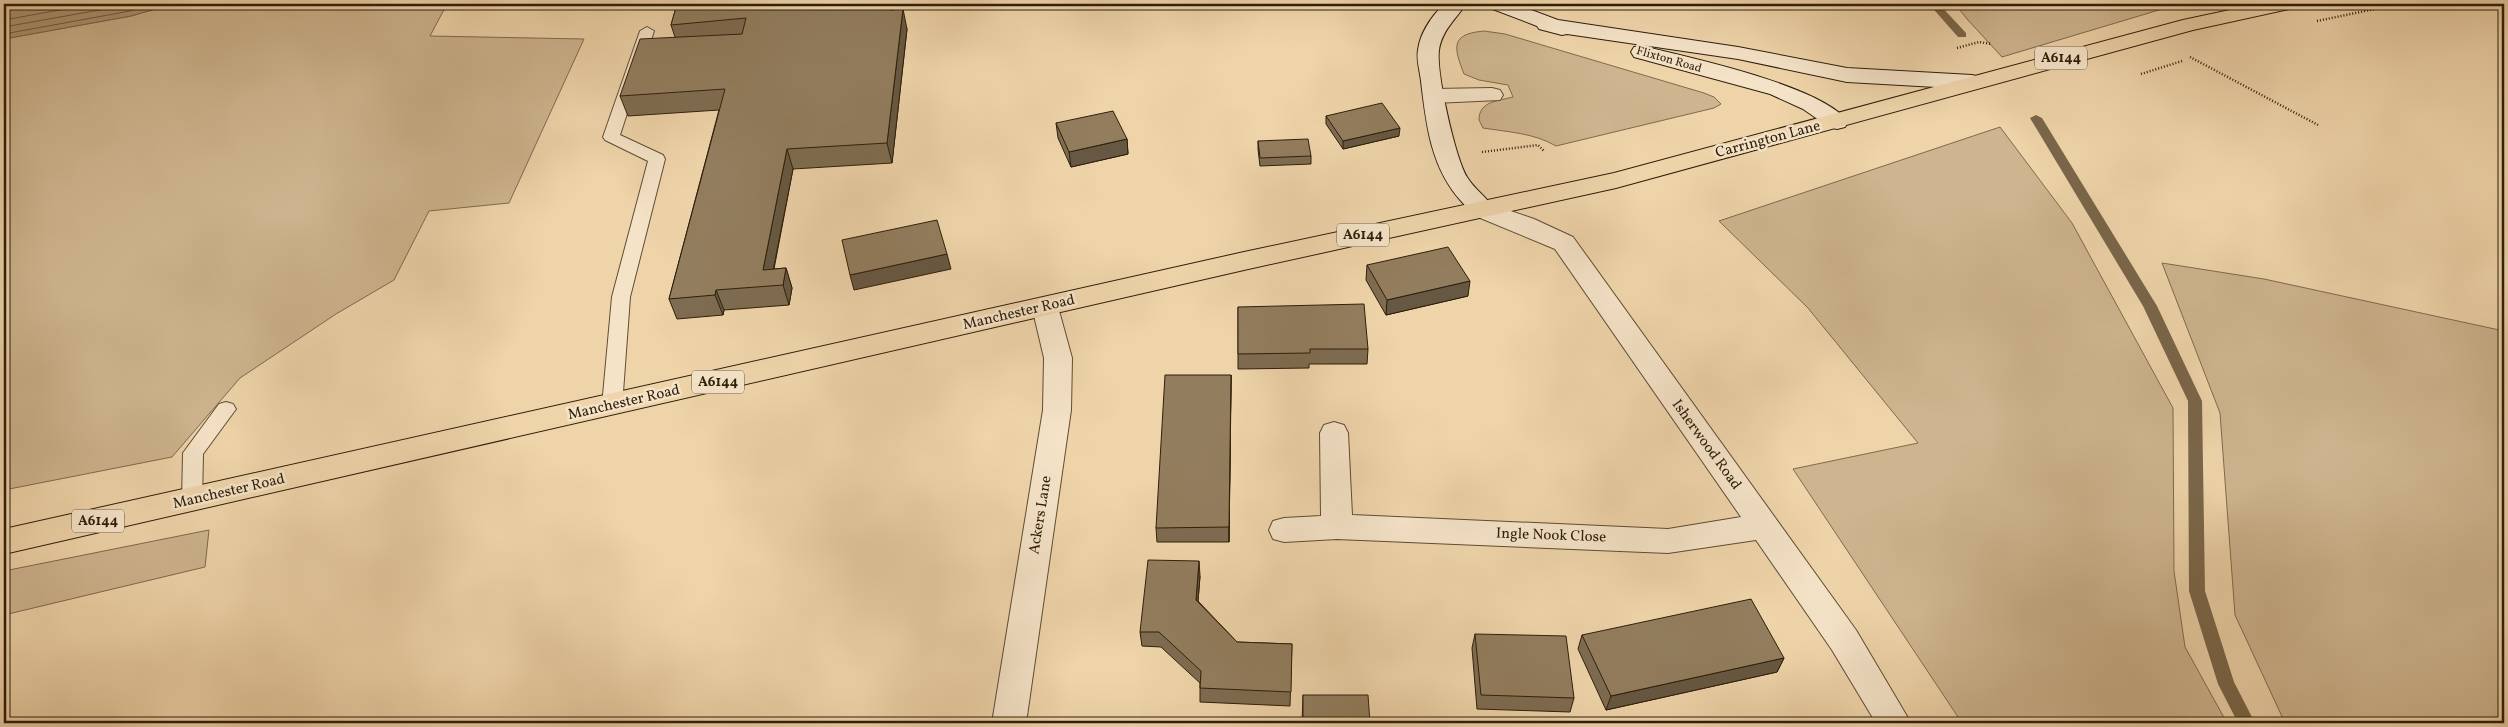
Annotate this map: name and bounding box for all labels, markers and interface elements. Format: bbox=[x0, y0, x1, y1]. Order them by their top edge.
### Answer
street label: Flixton Road bbox=[1634, 43, 1704, 77]
road number: A6144 bbox=[2035, 46, 2087, 70]
street label: Carrington Lane bbox=[1713, 116, 1823, 164]
road number: A6144 bbox=[1337, 224, 1389, 246]
street label: Manchester Road bbox=[961, 290, 1077, 336]
road number: A6144 bbox=[692, 371, 744, 394]
street label: Manchester Road bbox=[566, 380, 682, 426]
street label: Isherwood Road bbox=[1666, 396, 1746, 494]
street label: Manchester Road bbox=[171, 469, 287, 515]
street label: Ackers Lane bbox=[1024, 474, 1058, 556]
road number: A6144 bbox=[72, 510, 124, 532]
street label: Ingle Nook Close bbox=[1495, 524, 1607, 548]

